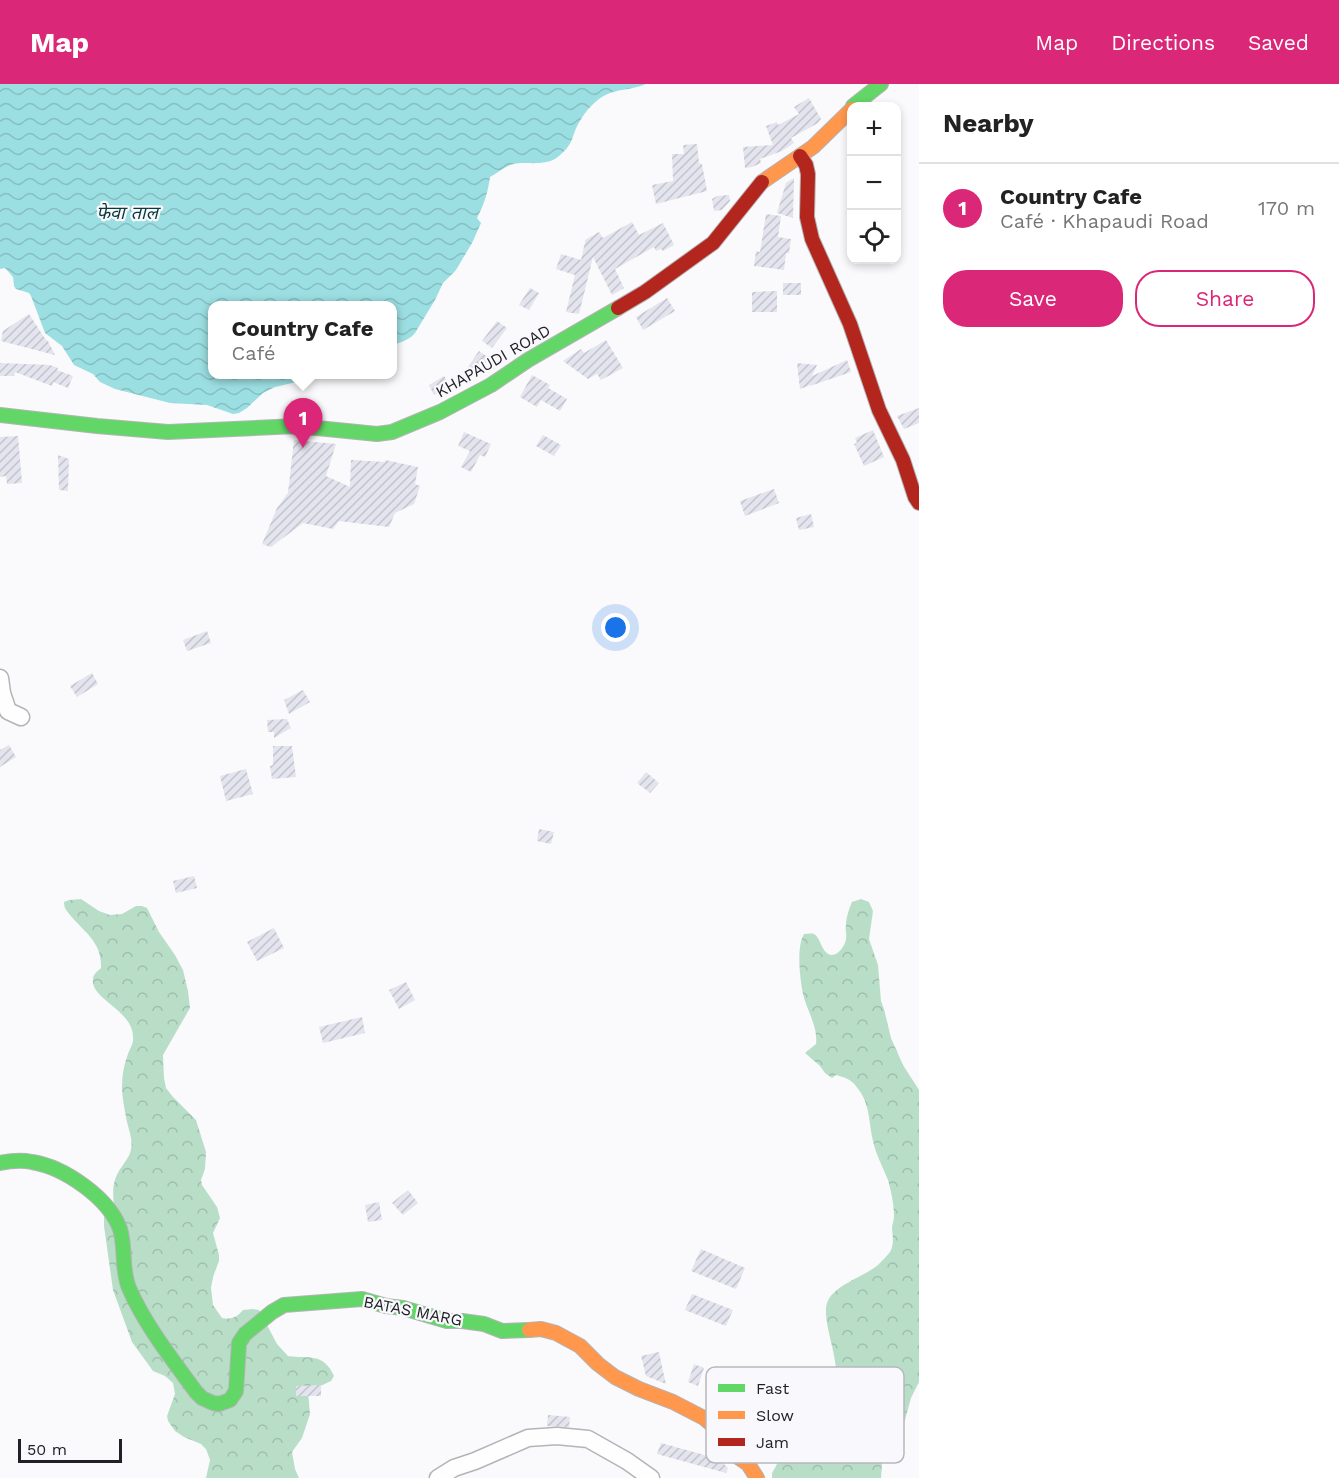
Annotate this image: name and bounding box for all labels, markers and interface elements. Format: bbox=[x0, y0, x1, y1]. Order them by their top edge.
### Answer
text: Map bbox=[30, 26, 89, 59]
text: Map bbox=[1035, 30, 1078, 55]
text: Directions bbox=[1111, 30, 1215, 55]
text: Saved bbox=[1248, 30, 1309, 55]
map controls bbox=[847, 102, 901, 264]
button: + bbox=[847, 102, 901, 156]
text: Nearby bbox=[943, 108, 1034, 138]
button: − bbox=[847, 156, 901, 210]
text: Country Cafe bbox=[1000, 184, 1142, 209]
text: 1 bbox=[958, 196, 967, 220]
text: 170 m bbox=[1258, 196, 1315, 220]
water label: फेवा ताल bbox=[96, 202, 162, 223]
text: Café · Khapaudi Road bbox=[1000, 209, 1209, 233]
button: locate bbox=[847, 210, 901, 264]
button: Save bbox=[943, 270, 1123, 327]
button: Share bbox=[1135, 270, 1315, 327]
popup bbox=[208, 301, 397, 379]
text: Country Cafe bbox=[231, 316, 374, 341]
street label: KHAPAUDI ROAD bbox=[432, 320, 554, 402]
text: Café bbox=[231, 341, 276, 365]
pin: 1 bbox=[284, 398, 322, 448]
your location bbox=[601, 613, 630, 642]
street label: BATAS MARG bbox=[362, 1292, 464, 1330]
legend bbox=[706, 1367, 904, 1463]
text: Fast bbox=[756, 1379, 789, 1398]
text: Slow bbox=[756, 1406, 794, 1425]
text: Jam bbox=[756, 1433, 789, 1452]
scale bar bbox=[18, 1436, 122, 1464]
text: 50 m bbox=[27, 1440, 67, 1459]

